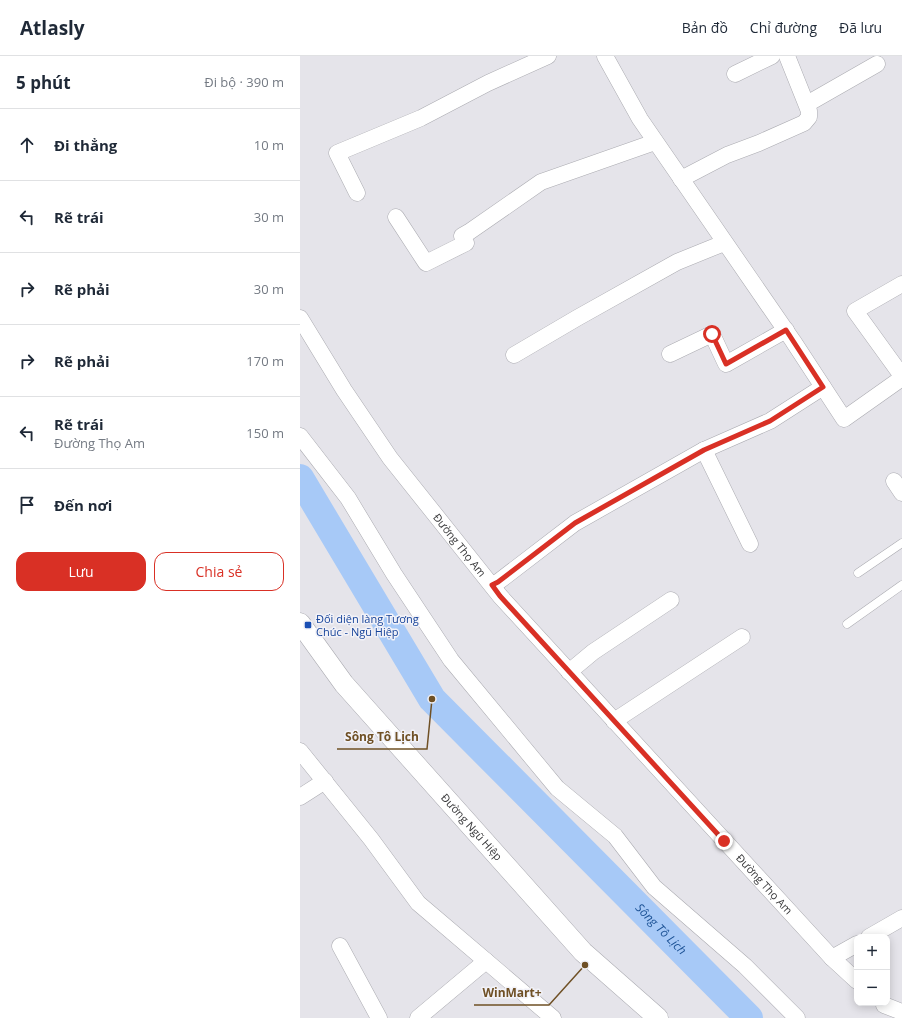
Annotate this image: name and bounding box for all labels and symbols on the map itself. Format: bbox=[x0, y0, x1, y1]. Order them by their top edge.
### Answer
route start bbox=[703, 325, 721, 343]
street label: Đường Thọ Am bbox=[430, 510, 490, 580]
place label: Đối diện làng Tương Chúc - Ngũ Hiệp bbox=[316, 611, 419, 639]
marker: Đối diện làng Tương Chúc - Ngũ Hiệp bbox=[303, 620, 313, 630]
callout: Sông Tô Lịch bbox=[337, 725, 427, 749]
text: Sông Tô Lịch bbox=[345, 728, 419, 745]
street label: Đường Ngũ Hiệp bbox=[438, 790, 506, 864]
route end bbox=[715, 832, 733, 850]
street label: Đường Thọ Am bbox=[733, 850, 796, 917]
water label: Sông Tô Lịch bbox=[632, 899, 691, 958]
callout: WinMart+ bbox=[474, 981, 549, 1005]
text: WinMart+ bbox=[482, 984, 542, 1001]

